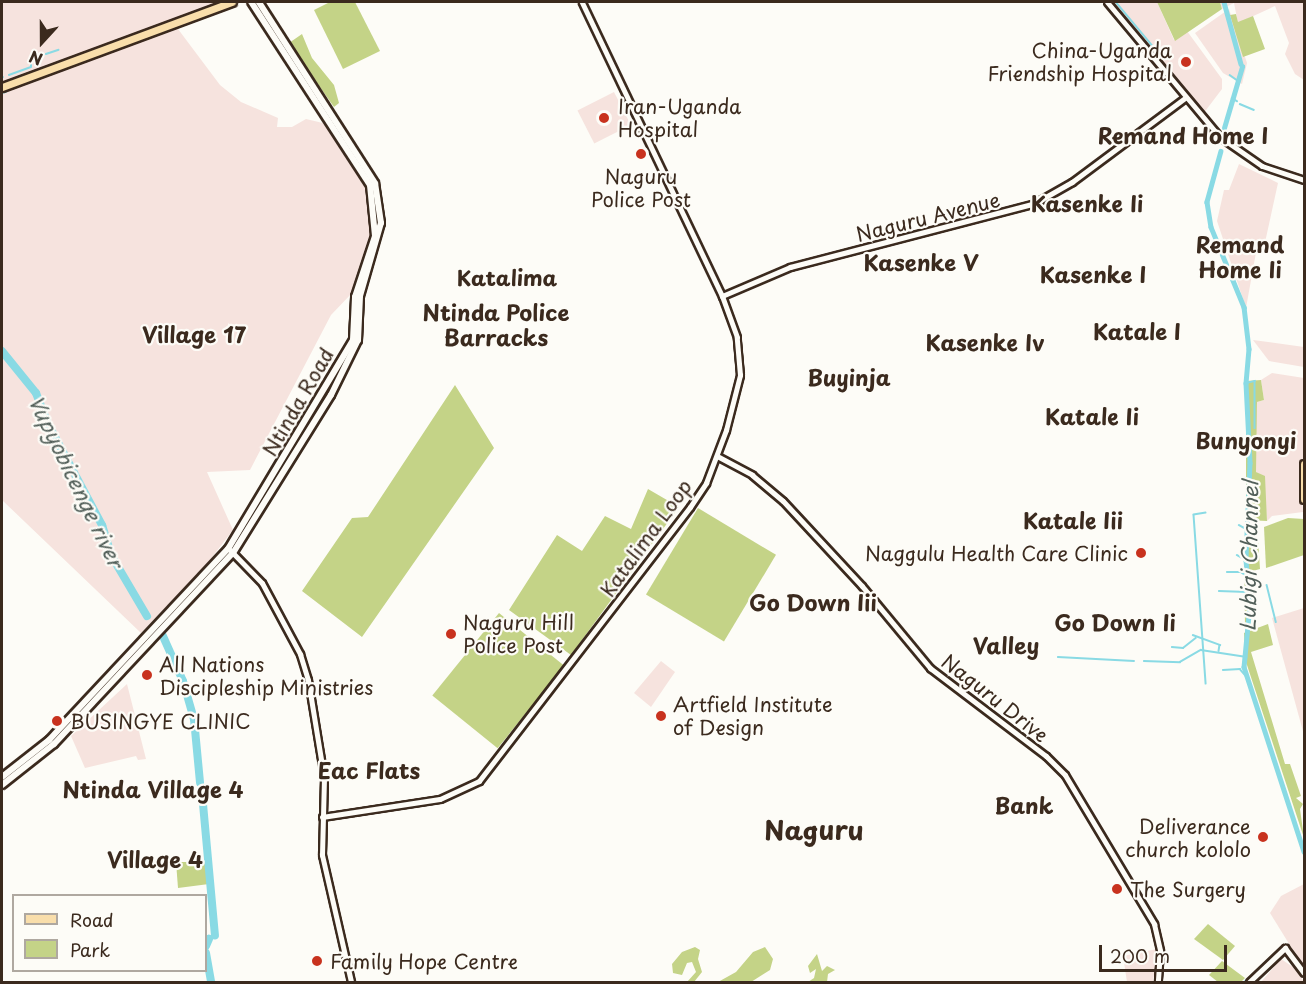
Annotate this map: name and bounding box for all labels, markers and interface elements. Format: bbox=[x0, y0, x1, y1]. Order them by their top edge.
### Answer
north arrow bbox=[12, 12, 72, 72]
place label: China-Uganda Friendship Hospital bbox=[988, 39, 1172, 86]
text: N bbox=[25, 45, 46, 72]
marker: China-Uganda Friendship Hospital bbox=[1177, 53, 1195, 71]
place label: Iran-Uganda Hospital bbox=[618, 94, 741, 141]
marker: Iran-Uganda Hospital bbox=[595, 109, 613, 127]
district label: Remand Home I bbox=[1096, 122, 1270, 148]
marker: Naguru Police Post bbox=[634, 147, 648, 161]
place label: Naguru Police Post bbox=[591, 164, 691, 211]
street label: Naguru Avenue bbox=[854, 188, 1002, 246]
district label: Kasenke Ii bbox=[1030, 190, 1144, 216]
district label: Remand Home Ii bbox=[1196, 230, 1284, 282]
district label: Kasenke V bbox=[863, 249, 979, 275]
district label: Kasenke I bbox=[1039, 261, 1147, 287]
district label: Katalima bbox=[457, 264, 557, 290]
district label: Ntinda Police Barracks bbox=[422, 298, 570, 350]
district label: Katale I bbox=[1093, 318, 1181, 344]
district label: Village 17 bbox=[142, 321, 246, 347]
district label: Kasenke Iv bbox=[925, 329, 1045, 355]
street label: Ntinda Road bbox=[258, 344, 338, 460]
district label: Buyinja bbox=[807, 364, 891, 390]
water label: Vupyobicenge river bbox=[24, 390, 130, 572]
district label: Katale Ii bbox=[1044, 403, 1140, 429]
district label: Bunyonyi bbox=[1195, 427, 1297, 453]
street label: Katalima Loop bbox=[595, 475, 697, 601]
water label: Lubigi Channel bbox=[1234, 480, 1262, 632]
district label: Katale Iii bbox=[1022, 507, 1124, 533]
place label: Naggulu Health Care Clinic bbox=[863, 541, 1128, 565]
marker: Naggulu Health Care Clinic bbox=[1132, 544, 1150, 562]
district label: Go Down Iii bbox=[749, 589, 877, 615]
district label: Go Down Ii bbox=[1054, 609, 1176, 635]
place label: Naguru Hill Police Post bbox=[463, 610, 574, 657]
marker: Naguru Hill Police Post bbox=[444, 627, 458, 641]
district label: Valley bbox=[973, 632, 1039, 658]
street label: Naguru Drive bbox=[936, 648, 1054, 748]
place label: All Nations Discipleship Ministries bbox=[159, 652, 373, 699]
marker: All Nations Discipleship Ministries bbox=[140, 668, 154, 682]
place label: Artfield Institute of Design bbox=[673, 692, 834, 739]
place label: BUSINGYE CLINIC bbox=[70, 709, 250, 733]
marker: Artfield Institute of Design bbox=[654, 709, 668, 723]
marker: BUSINGYE CLINIC bbox=[48, 712, 66, 730]
district label: Eac Flats bbox=[318, 757, 420, 783]
district label: Ntinda Village 4 bbox=[63, 776, 243, 802]
district label: Bank bbox=[995, 792, 1053, 818]
district label: Naguru bbox=[764, 814, 864, 846]
place label: Deliverance church kololo bbox=[1125, 814, 1251, 861]
marker: Deliverance church kololo bbox=[1256, 830, 1270, 844]
district label: Village 4 bbox=[107, 846, 203, 872]
place label: The Surgery bbox=[1130, 877, 1247, 901]
marker: The Surgery bbox=[1108, 880, 1126, 898]
legend bbox=[12, 894, 207, 972]
text: Road bbox=[70, 906, 114, 933]
scale bar bbox=[1102, 933, 1230, 971]
text: Park bbox=[70, 936, 110, 963]
text: 200 m bbox=[1110, 942, 1170, 969]
place label: Family Hope Centre bbox=[330, 949, 521, 973]
marker: Family Hope Centre bbox=[308, 952, 326, 970]

